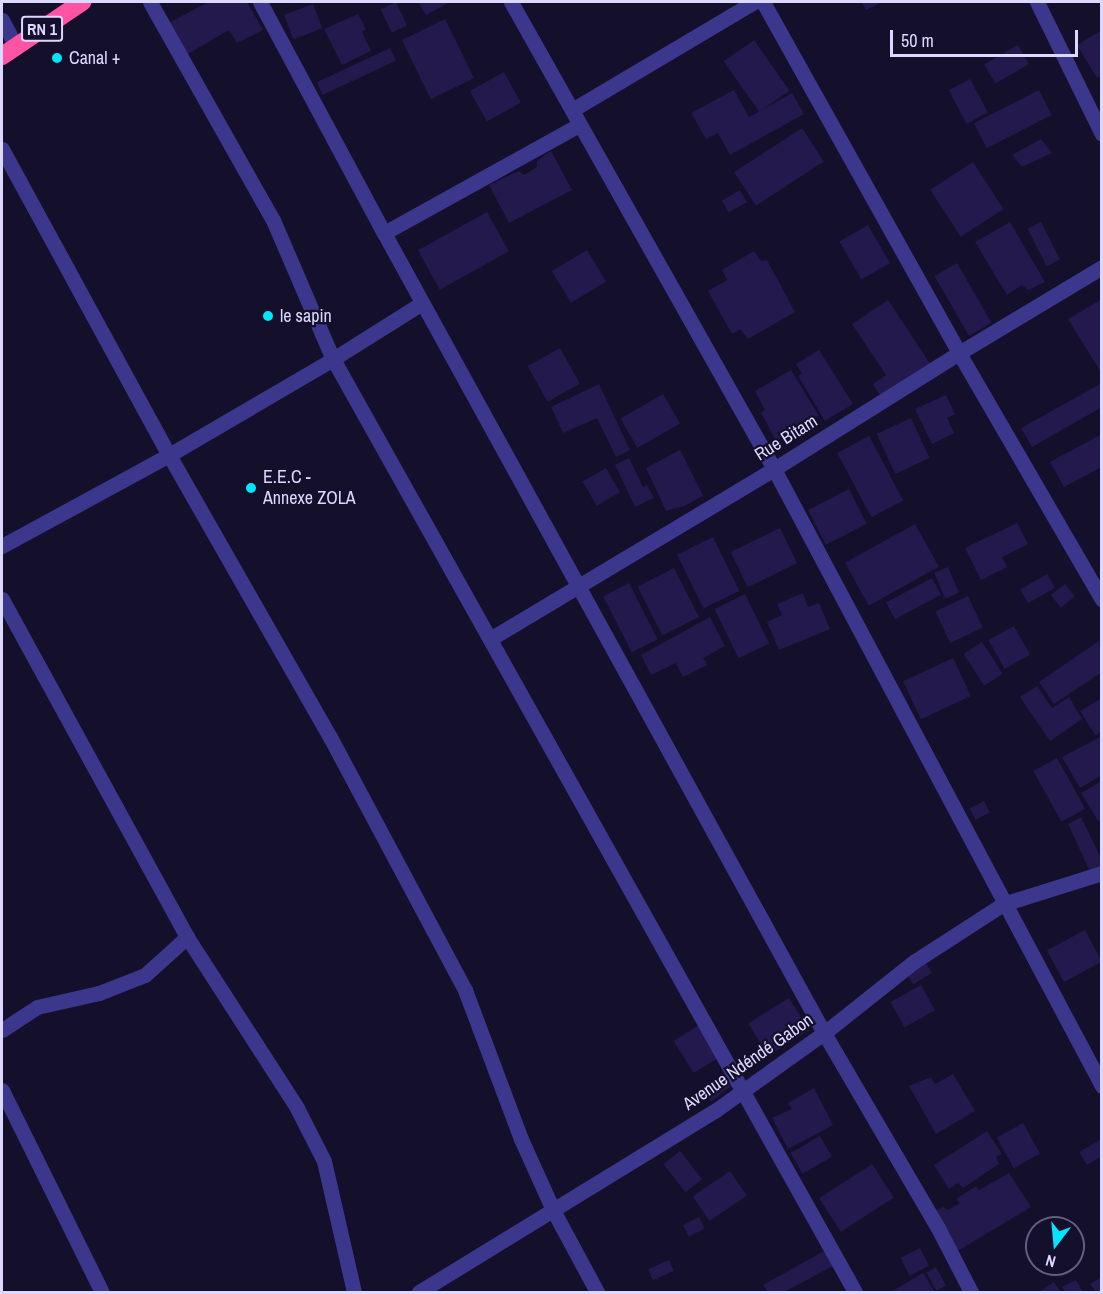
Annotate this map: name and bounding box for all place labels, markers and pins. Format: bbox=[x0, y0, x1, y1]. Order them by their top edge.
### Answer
place label: Canal + bbox=[69, 47, 120, 69]
marker: Canal + bbox=[50, 51, 64, 65]
place label: le sapin bbox=[280, 305, 332, 327]
marker: le sapin bbox=[261, 309, 275, 323]
place label: E.E.C - Annexe ZOLA bbox=[263, 467, 356, 510]
marker: E.E.C - Annexe ZOLA bbox=[244, 481, 258, 495]

